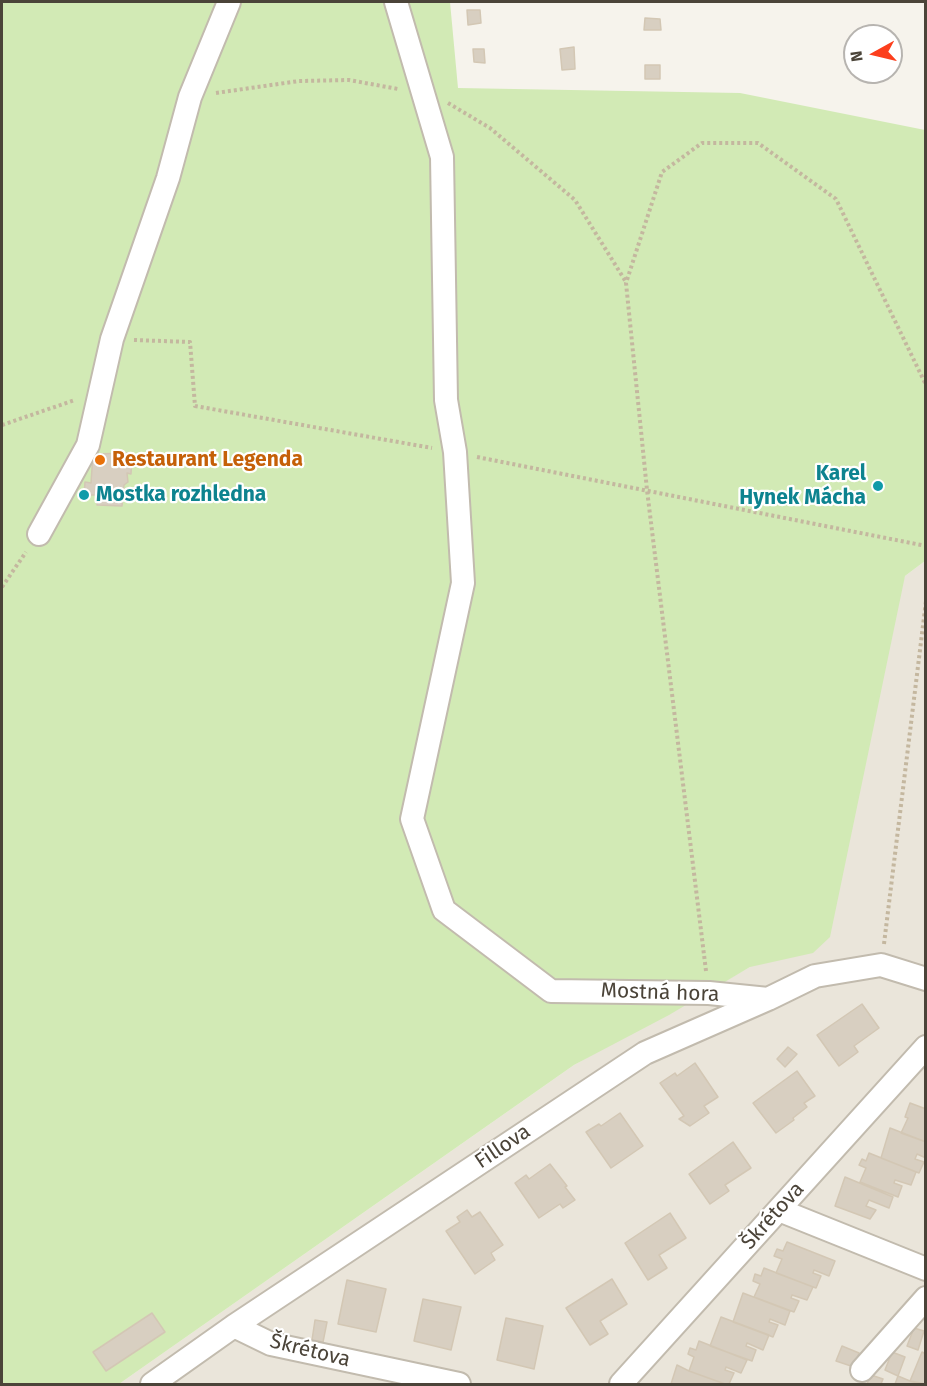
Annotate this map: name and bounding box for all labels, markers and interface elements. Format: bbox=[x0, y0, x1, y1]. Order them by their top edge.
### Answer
north arrow bbox=[843, 24, 903, 84]
text: N bbox=[847, 50, 867, 63]
place label: Restaurant Legenda bbox=[112, 447, 303, 473]
marker: Restaurant Legenda bbox=[93, 453, 107, 467]
place label: Karel Hynek Mácha bbox=[739, 461, 866, 511]
marker: Karel Hynek Mácha bbox=[871, 479, 885, 493]
place label: Mostka rozhledna bbox=[96, 482, 266, 508]
marker: Mostka rozhledna bbox=[77, 488, 91, 502]
street label: Mostná hora bbox=[600, 978, 720, 1008]
street label: Fillova bbox=[471, 1119, 535, 1175]
street label: Škrétova bbox=[736, 1177, 810, 1255]
street label: Škrétova bbox=[267, 1329, 353, 1373]

